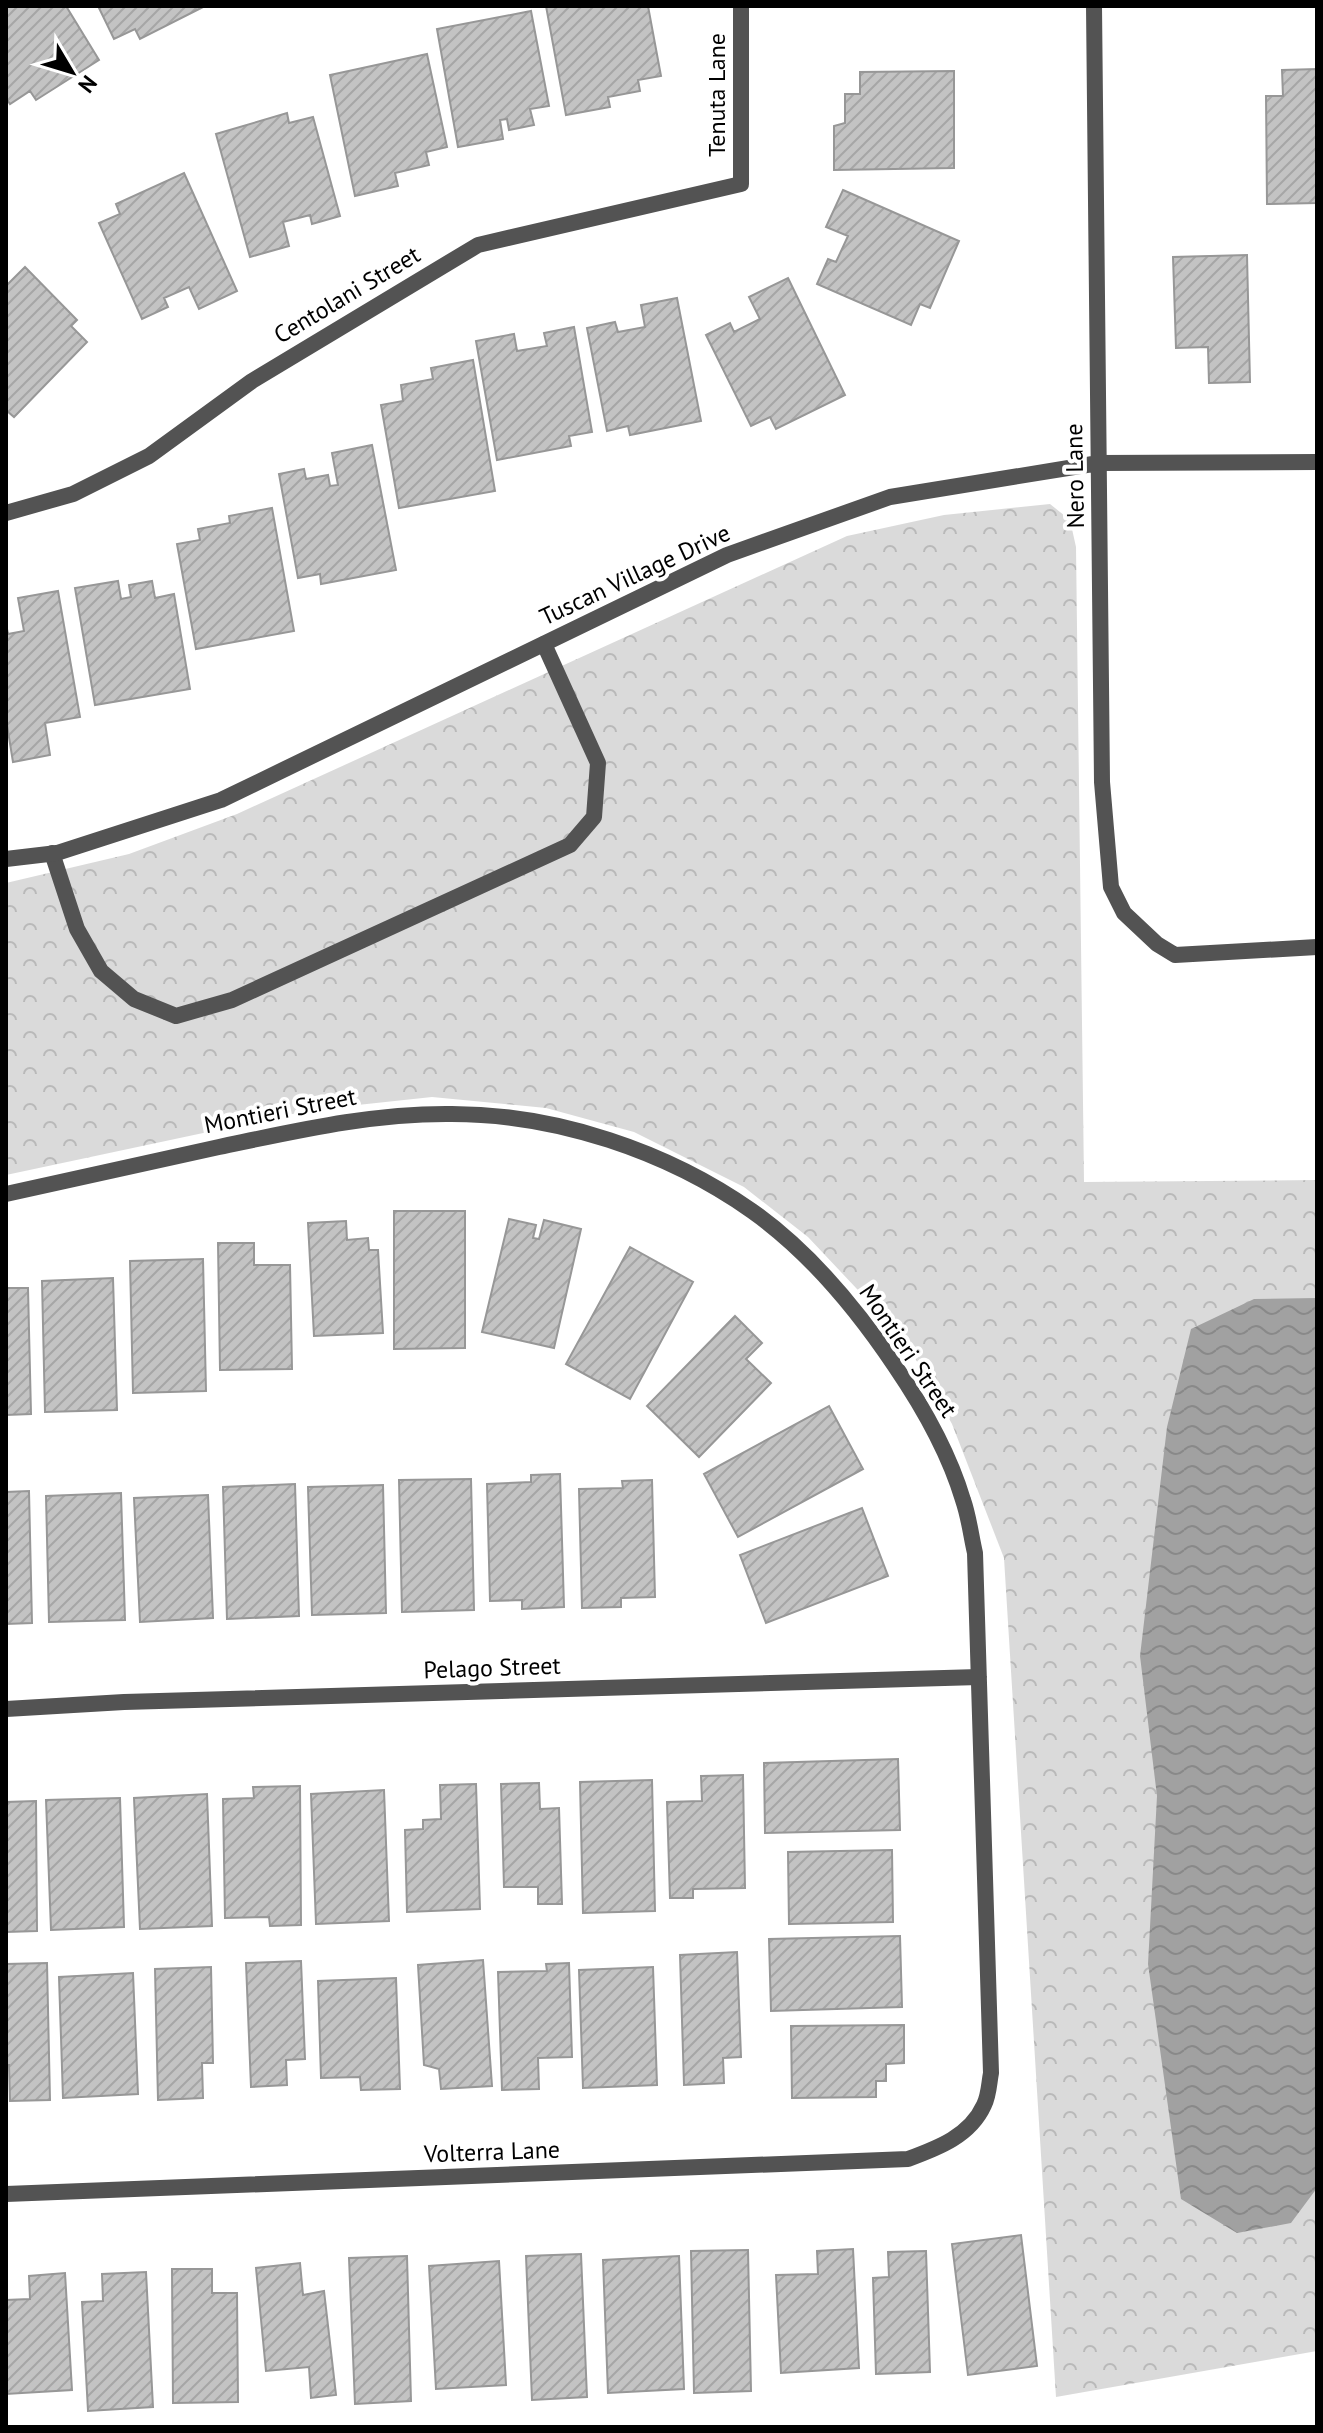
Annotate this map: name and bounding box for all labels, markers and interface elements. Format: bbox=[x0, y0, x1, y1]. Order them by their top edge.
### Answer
north arrow bbox=[32, 32, 112, 112]
street label: Tenuta Lane bbox=[701, 33, 732, 157]
text: N bbox=[72, 70, 103, 99]
street label: Centolani Street bbox=[268, 239, 425, 350]
street label: Nero Lane bbox=[1058, 423, 1091, 529]
street label: Tuscan Village Drive bbox=[535, 517, 735, 632]
street label: Montieri Street bbox=[201, 1081, 358, 1140]
street label: Montieri Street bbox=[852, 1278, 964, 1423]
street label: Pelago Street bbox=[423, 1650, 561, 1685]
street label: Volterra Lane bbox=[422, 2134, 560, 2169]

